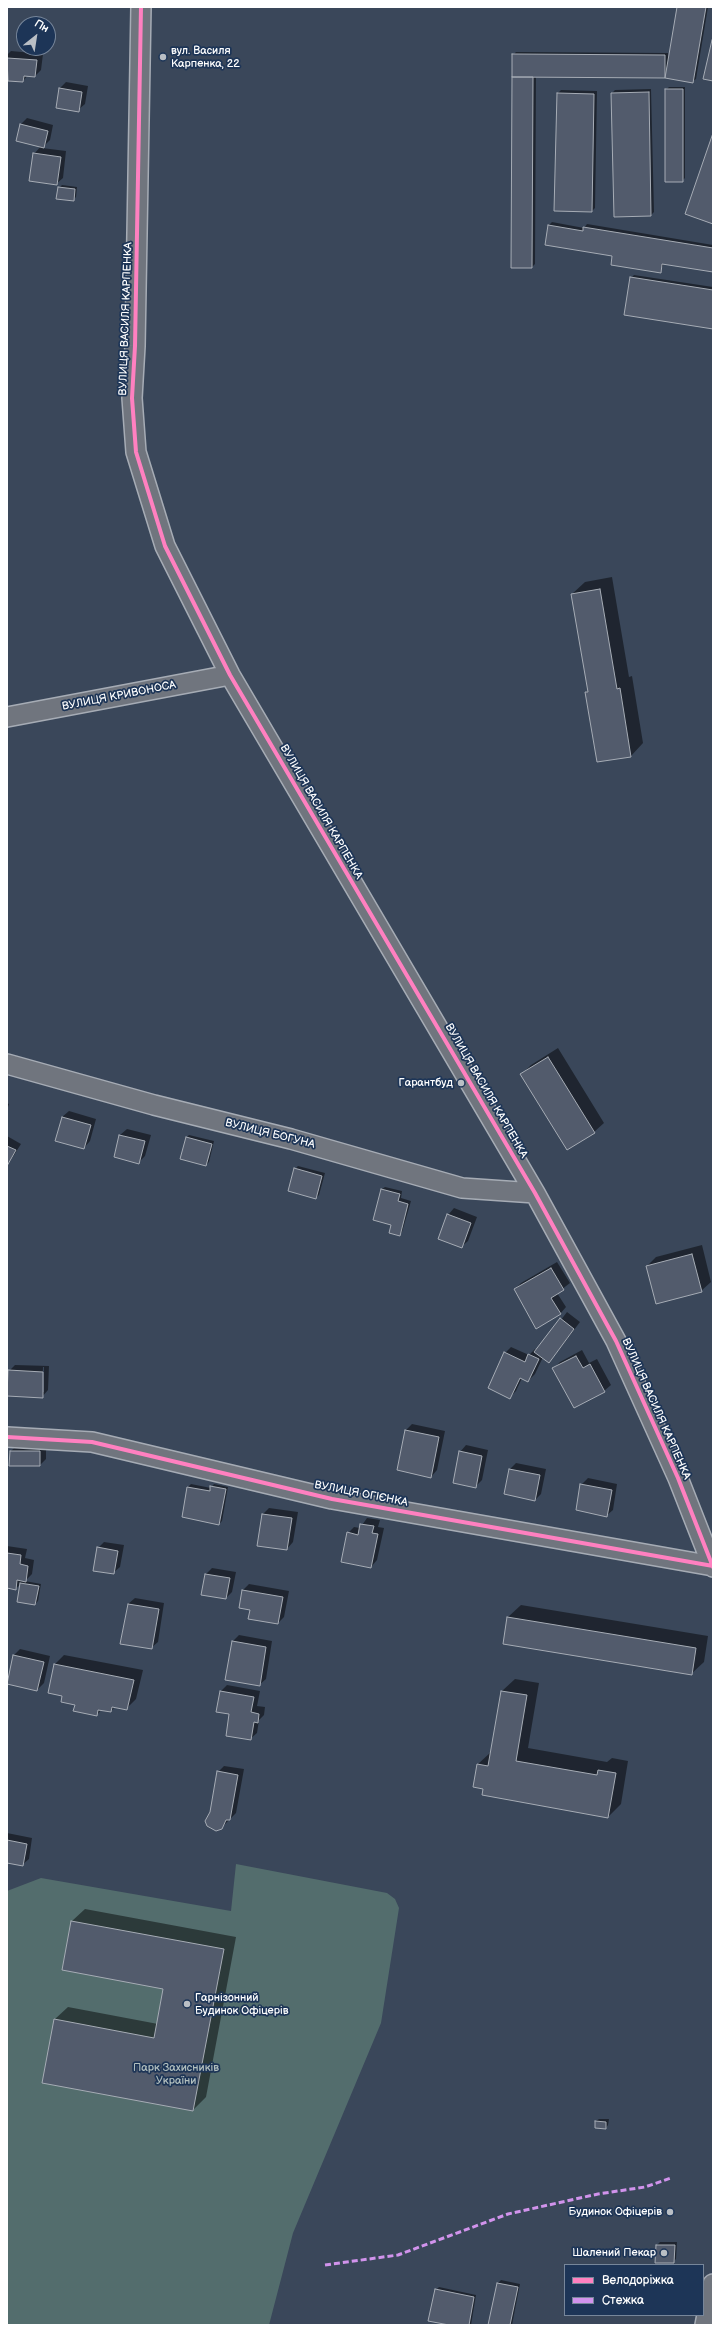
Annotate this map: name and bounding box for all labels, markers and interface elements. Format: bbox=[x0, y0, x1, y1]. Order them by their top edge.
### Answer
north arrow bbox=[16, 16, 56, 56]
text: Пн bbox=[32, 17, 51, 35]
place label: вул. Василя Карпенка, 22 bbox=[171, 44, 240, 70]
marker: вул. Василя Карпенка, 22 bbox=[158, 52, 168, 62]
street label: ВУЛИЦЯ ВАСИЛЯ КАРПЕНКА bbox=[117, 242, 135, 396]
street label: ВУЛИЦЯ КРИВОНОСА bbox=[61, 678, 177, 714]
street label: ВУЛИЦЯ ВАСИЛЯ КАРПЕНКА bbox=[277, 742, 365, 882]
street label: ВУЛИЦЯ ВАСИЛЯ КАРПЕНКА bbox=[442, 1021, 530, 1161]
place label: Гарантбуд bbox=[399, 1076, 453, 1090]
marker: Гарантбуд bbox=[456, 1078, 466, 1088]
street label: ВУЛИЦЯ БОГУНА bbox=[224, 1116, 316, 1152]
street label: ВУЛИЦЯ ВАСИЛЯ КАРПЕНКА bbox=[619, 1336, 693, 1482]
street label: ВУЛИЦЯ ОГІЄНКА bbox=[313, 1478, 409, 1510]
place label: Гарнізонний Будинок Офіцерів bbox=[195, 1991, 288, 2017]
marker: Гарнізонний Будинок Офіцерів bbox=[182, 1999, 192, 2009]
park label: Парк Захисників України bbox=[133, 2061, 219, 2087]
place label: Будинок Офіцерів bbox=[569, 2205, 662, 2219]
marker: Будинок Офіцерів bbox=[665, 2207, 675, 2217]
place label: Шалений Пекар bbox=[572, 2246, 656, 2260]
marker: Шалений Пекар bbox=[659, 2248, 669, 2258]
legend bbox=[564, 2264, 704, 2316]
text: Велодоріжка bbox=[602, 2273, 674, 2288]
text: Стежка bbox=[602, 2293, 644, 2308]

